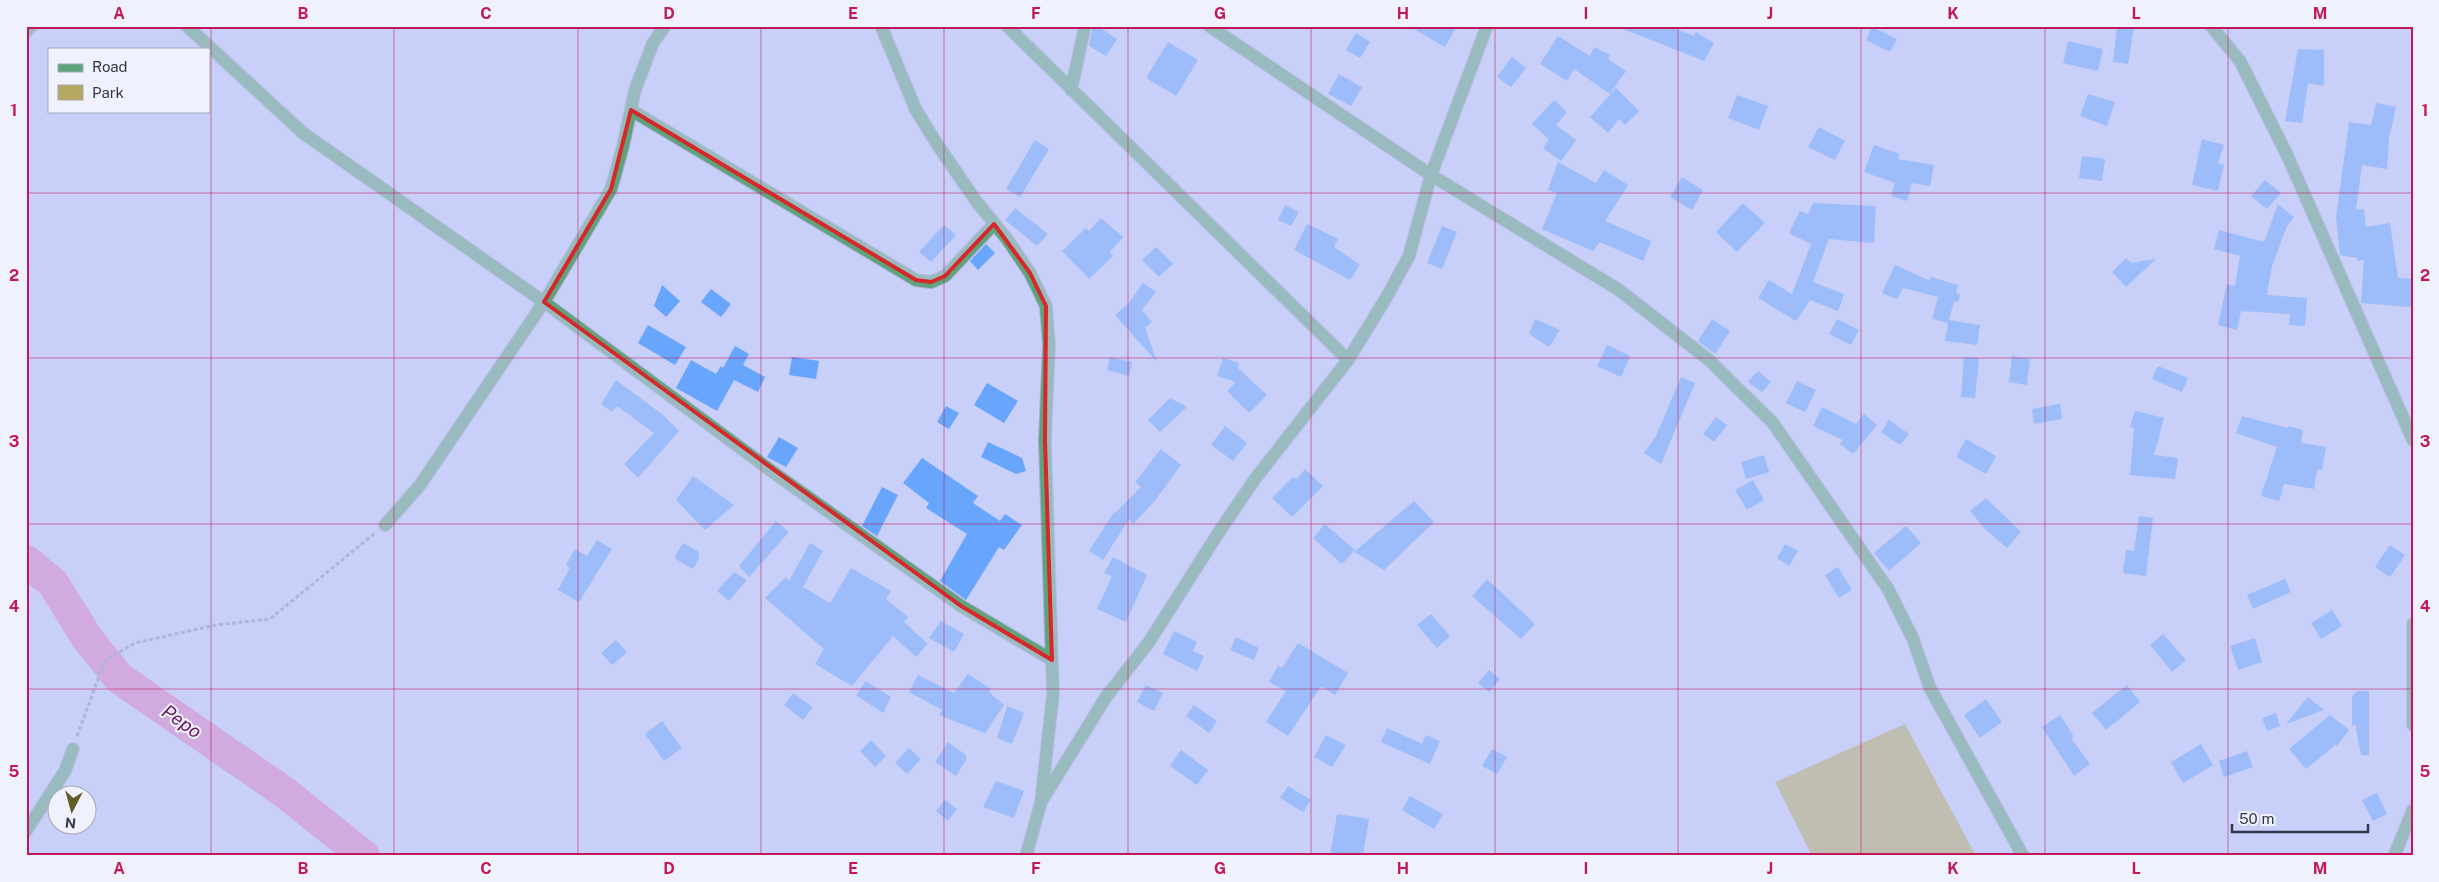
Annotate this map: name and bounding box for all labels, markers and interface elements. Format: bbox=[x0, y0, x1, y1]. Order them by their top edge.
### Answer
text: A bbox=[113, 4, 125, 23]
text: B bbox=[298, 4, 309, 23]
text: C bbox=[480, 4, 492, 23]
text: D bbox=[663, 4, 675, 23]
text: E bbox=[848, 4, 858, 23]
text: F bbox=[1031, 4, 1041, 23]
text: G bbox=[1214, 4, 1226, 23]
text: H bbox=[1397, 4, 1409, 23]
text: I bbox=[1584, 4, 1588, 23]
text: J bbox=[1767, 4, 1773, 23]
text: K bbox=[1947, 4, 1959, 23]
text: L bbox=[2131, 4, 2141, 23]
text: M bbox=[2313, 4, 2327, 23]
legend bbox=[48, 48, 210, 112]
text: Road bbox=[92, 58, 128, 75]
text: Park bbox=[92, 84, 124, 101]
text: 1 bbox=[11, 101, 17, 120]
text: 1 bbox=[2422, 101, 2428, 120]
text: 2 bbox=[9, 266, 19, 285]
text: 2 bbox=[2420, 266, 2430, 285]
text: 3 bbox=[9, 432, 19, 451]
text: 3 bbox=[2420, 432, 2430, 451]
text: 4 bbox=[9, 597, 20, 616]
text: 4 bbox=[2420, 597, 2431, 616]
water label: Pepo bbox=[158, 700, 206, 742]
text: 5 bbox=[9, 762, 20, 781]
text: 5 bbox=[2420, 762, 2431, 781]
north arrow bbox=[48, 784, 98, 834]
scale bar bbox=[2232, 802, 2368, 834]
text: 50 m bbox=[2239, 810, 2274, 827]
text: N bbox=[64, 814, 77, 831]
text: A bbox=[113, 859, 125, 878]
text: B bbox=[298, 859, 309, 878]
text: C bbox=[480, 859, 492, 878]
text: D bbox=[663, 859, 675, 878]
text: E bbox=[848, 859, 858, 878]
text: F bbox=[1031, 859, 1041, 878]
text: G bbox=[1214, 859, 1226, 878]
text: H bbox=[1397, 859, 1409, 878]
text: I bbox=[1584, 859, 1588, 878]
text: J bbox=[1767, 859, 1773, 878]
text: K bbox=[1947, 859, 1959, 878]
text: L bbox=[2131, 859, 2141, 878]
text: M bbox=[2313, 859, 2327, 878]

